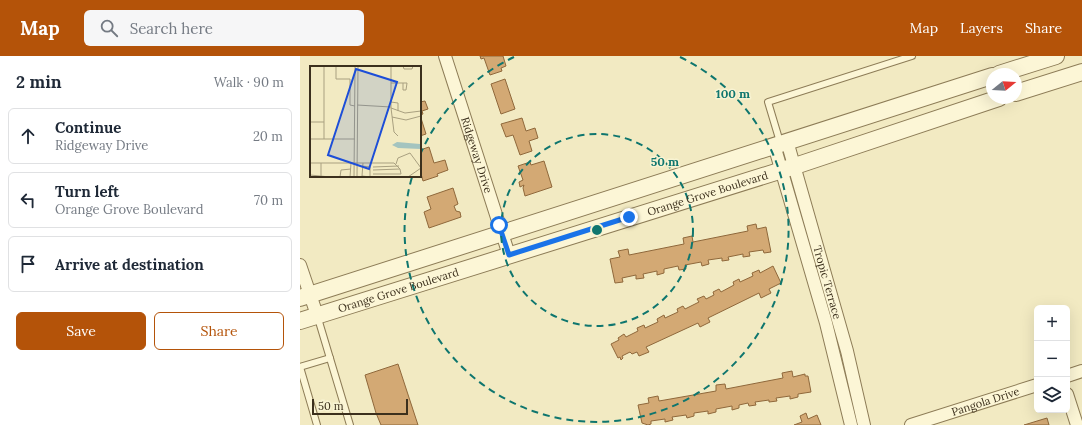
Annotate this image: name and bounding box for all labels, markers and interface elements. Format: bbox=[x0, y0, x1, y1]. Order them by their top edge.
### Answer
search box bbox=[84, 10, 364, 46]
text: Map bbox=[20, 16, 60, 40]
icon: search bbox=[98, 17, 120, 39]
text: Search here bbox=[130, 19, 213, 38]
text: Map bbox=[910, 19, 938, 37]
text: Layers bbox=[960, 19, 1003, 37]
text: Share bbox=[1025, 19, 1062, 37]
inset map bbox=[310, 66, 421, 177]
north arrow bbox=[986, 68, 1022, 104]
text: 2 min bbox=[16, 71, 62, 93]
text: Walk · 90 m bbox=[214, 74, 284, 91]
text: 100 m bbox=[716, 86, 750, 101]
street label: Ridgeway Drive bbox=[458, 115, 496, 195]
text: Continue bbox=[55, 118, 121, 137]
icon: ahead bbox=[17, 125, 39, 147]
text: 20 m bbox=[253, 128, 283, 145]
text: Ridgeway Drive bbox=[55, 137, 148, 154]
text: 50 m bbox=[651, 154, 679, 169]
street label: Orange Grove Boulevard bbox=[645, 168, 770, 219]
text: Turn left bbox=[55, 182, 119, 201]
icon: left bbox=[17, 189, 39, 211]
text: 70 m bbox=[254, 192, 283, 209]
text: Orange Grove Boulevard bbox=[55, 201, 203, 218]
route end bbox=[620, 208, 638, 226]
route start bbox=[490, 216, 508, 234]
centre of rings bbox=[590, 223, 604, 237]
street label: Tropic Terrace bbox=[810, 244, 845, 321]
icon: arrive bbox=[17, 253, 39, 275]
text: Arrive at destination bbox=[55, 255, 204, 274]
street label: Orange Grove Boulevard bbox=[336, 265, 461, 316]
map controls bbox=[1034, 305, 1070, 413]
button: + bbox=[1034, 305, 1070, 341]
button: Save bbox=[16, 312, 146, 350]
button: Share bbox=[154, 312, 284, 350]
button: − bbox=[1034, 341, 1070, 377]
button: layers bbox=[1034, 377, 1070, 413]
street label: Pangola Drive bbox=[950, 384, 1021, 419]
scale bar bbox=[312, 397, 408, 416]
text: 50 m bbox=[318, 399, 344, 413]

